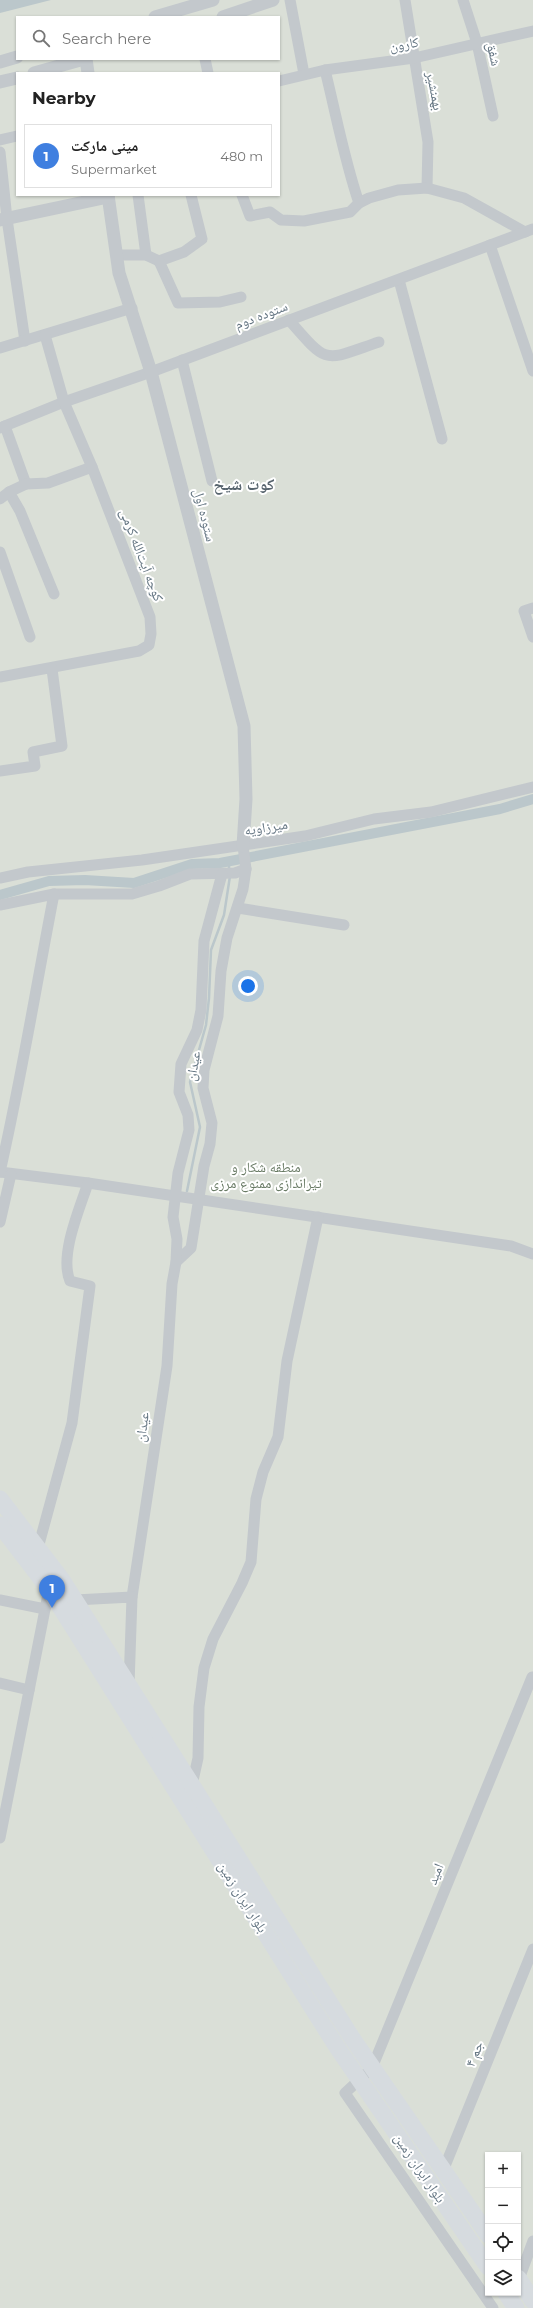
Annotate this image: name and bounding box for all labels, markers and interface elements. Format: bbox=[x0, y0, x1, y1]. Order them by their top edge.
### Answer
search box bbox=[16, 16, 280, 60]
icon: search bbox=[30, 27, 52, 49]
text: Search here bbox=[62, 29, 151, 48]
street label: کارون bbox=[388, 33, 420, 55]
street label: شفق bbox=[482, 40, 505, 68]
street label: بهمنشیر bbox=[422, 69, 448, 112]
text: Nearby bbox=[32, 88, 96, 108]
text: مینی مارکت bbox=[71, 136, 138, 155]
text: 1 bbox=[43, 148, 49, 164]
text: 480 m bbox=[220, 148, 263, 164]
text: Supermarket bbox=[71, 161, 157, 177]
street label: ستوده دوم bbox=[232, 297, 290, 334]
district label: کوت شیخ bbox=[214, 475, 274, 495]
street label: ستوده اول bbox=[190, 487, 220, 543]
street label: کوچه آیت‌الله کرمی bbox=[116, 506, 168, 604]
street label: میرزاویه bbox=[243, 815, 289, 839]
your location bbox=[238, 976, 258, 996]
street label: عیدان bbox=[182, 1050, 204, 1082]
park label: منطقه شکار و تیراندازی ممنوع مرزی bbox=[210, 1158, 322, 1193]
street label: عیدان bbox=[131, 1411, 153, 1443]
pin: 1 bbox=[39, 1575, 65, 1608]
street label: بلوار ایران زمین bbox=[214, 1858, 272, 1936]
street label: امید bbox=[423, 1861, 447, 1887]
street label: جم ۴ bbox=[461, 2038, 488, 2070]
street label: بلوار ایران زمین bbox=[390, 2130, 450, 2206]
map controls bbox=[485, 2152, 521, 2296]
button: + bbox=[485, 2152, 521, 2188]
button: − bbox=[485, 2188, 521, 2224]
button: locate bbox=[485, 2224, 521, 2260]
button: layers bbox=[485, 2260, 521, 2296]

